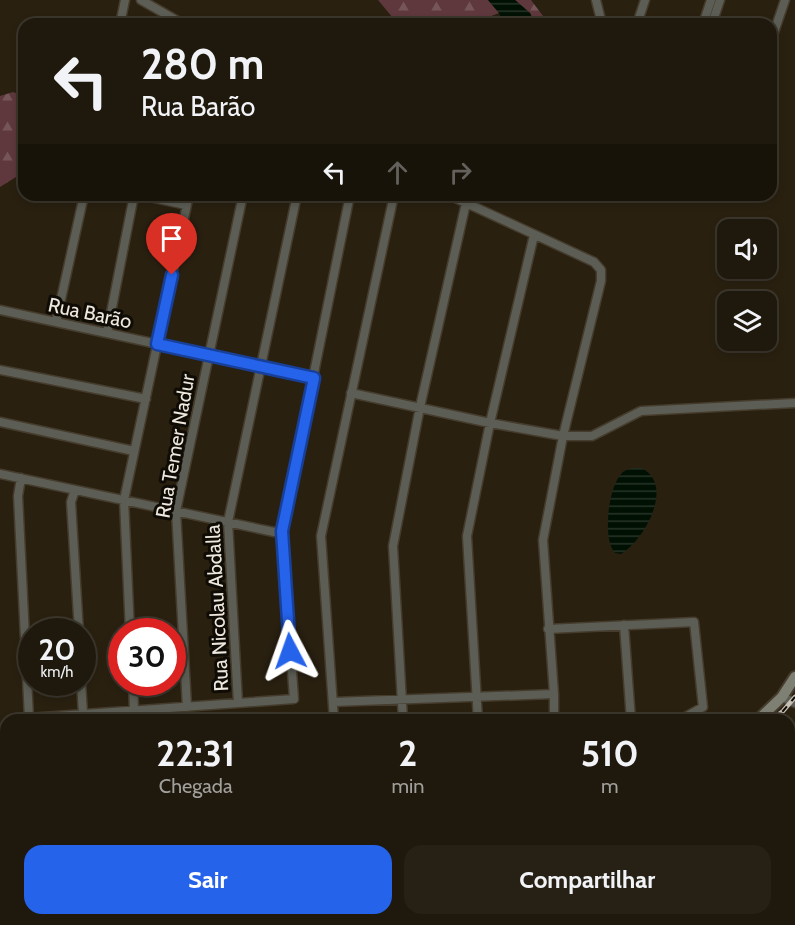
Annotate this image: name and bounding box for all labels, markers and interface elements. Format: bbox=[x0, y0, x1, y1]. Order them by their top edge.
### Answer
text: 280 m bbox=[141, 38, 264, 90]
icon: left bbox=[42, 42, 120, 120]
text: Rua Barão bbox=[141, 90, 255, 123]
icon: left bbox=[318, 156, 351, 189]
icon: ahead bbox=[381, 156, 414, 189]
icon: right bbox=[444, 156, 477, 189]
pin bbox=[146, 213, 197, 275]
map controls bbox=[717, 219, 777, 351]
button: sound bbox=[717, 219, 777, 279]
icon: arrive bbox=[155, 222, 188, 255]
button: layers bbox=[717, 291, 777, 351]
street label: Rua Barão bbox=[46, 292, 134, 334]
street label: Rua Temer Nadur bbox=[151, 372, 200, 520]
street label: Rua Nicolau Abdalla bbox=[201, 524, 233, 692]
speed limit sign: 30 bbox=[108, 618, 186, 696]
position arrow bbox=[258, 619, 322, 683]
text: 20 bbox=[38, 631, 76, 668]
text: km/h bbox=[41, 663, 73, 681]
text: 22:31 bbox=[156, 731, 235, 775]
text: 2 bbox=[398, 731, 417, 775]
text: 510 bbox=[581, 731, 639, 775]
text: Chegada bbox=[159, 774, 233, 798]
text: min bbox=[391, 774, 424, 798]
text: m bbox=[601, 774, 618, 798]
button: Sair bbox=[24, 845, 392, 914]
button: Compartilhar bbox=[404, 845, 771, 914]

